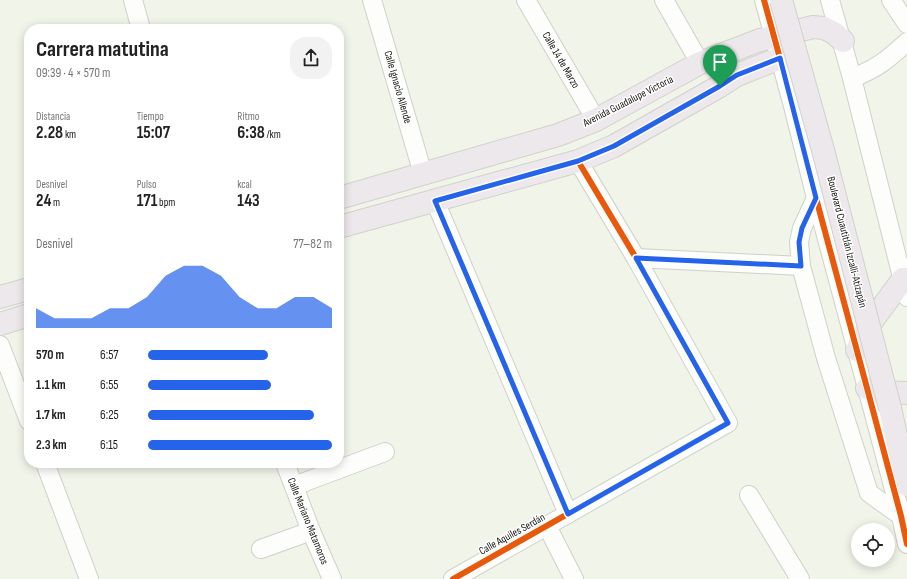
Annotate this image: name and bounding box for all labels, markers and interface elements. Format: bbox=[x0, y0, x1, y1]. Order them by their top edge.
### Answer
street label: Calle 14 de Marzo bbox=[540, 30, 583, 91]
text: Carrera matutina bbox=[36, 36, 169, 63]
button: share bbox=[290, 37, 332, 79]
pin bbox=[703, 45, 737, 86]
street label: Calle Ignacio Allende bbox=[381, 49, 415, 125]
icon: arrive bbox=[709, 51, 731, 73]
text: 09:39 · 4 × 570 m bbox=[36, 65, 110, 81]
street label: Avenida Guadalupe Victoria bbox=[580, 73, 675, 130]
text: Distancia bbox=[36, 110, 70, 123]
text: Tiempo bbox=[137, 110, 164, 123]
text: Ritmo bbox=[237, 110, 259, 123]
text: 2.28 bbox=[36, 123, 63, 143]
text: 15:07 bbox=[137, 123, 170, 143]
text: 6:38 bbox=[237, 123, 265, 143]
text: km bbox=[63, 128, 76, 141]
text: /km bbox=[265, 128, 281, 141]
street label: Boulevard Cuautitlán Izcalli-Atizapán bbox=[824, 175, 870, 309]
text: Desnivel bbox=[36, 178, 67, 191]
text: Pulso bbox=[137, 178, 156, 191]
text: kcal bbox=[237, 178, 252, 191]
text: 24 bbox=[36, 191, 51, 211]
text: 171 bbox=[137, 191, 157, 211]
text: 143 bbox=[237, 191, 260, 211]
text: m bbox=[51, 196, 60, 209]
text: bpm bbox=[157, 196, 175, 209]
text: Desnivel bbox=[36, 236, 73, 252]
text: 77–82 m bbox=[293, 236, 332, 252]
text: 570 m bbox=[36, 347, 64, 363]
text: 6:57 bbox=[100, 347, 119, 363]
text: 1.1 km bbox=[36, 377, 66, 393]
text: 6:55 bbox=[100, 377, 119, 393]
text: 1.7 km bbox=[36, 407, 66, 423]
text: 6:25 bbox=[100, 407, 119, 423]
text: 2.3 km bbox=[36, 437, 67, 453]
text: 6:15 bbox=[100, 437, 118, 453]
street label: Calle Mariano Matamoros bbox=[285, 476, 331, 566]
street label: Calle Aquiles Serdán bbox=[477, 510, 548, 558]
map controls bbox=[851, 523, 895, 567]
button: locate bbox=[851, 523, 895, 567]

